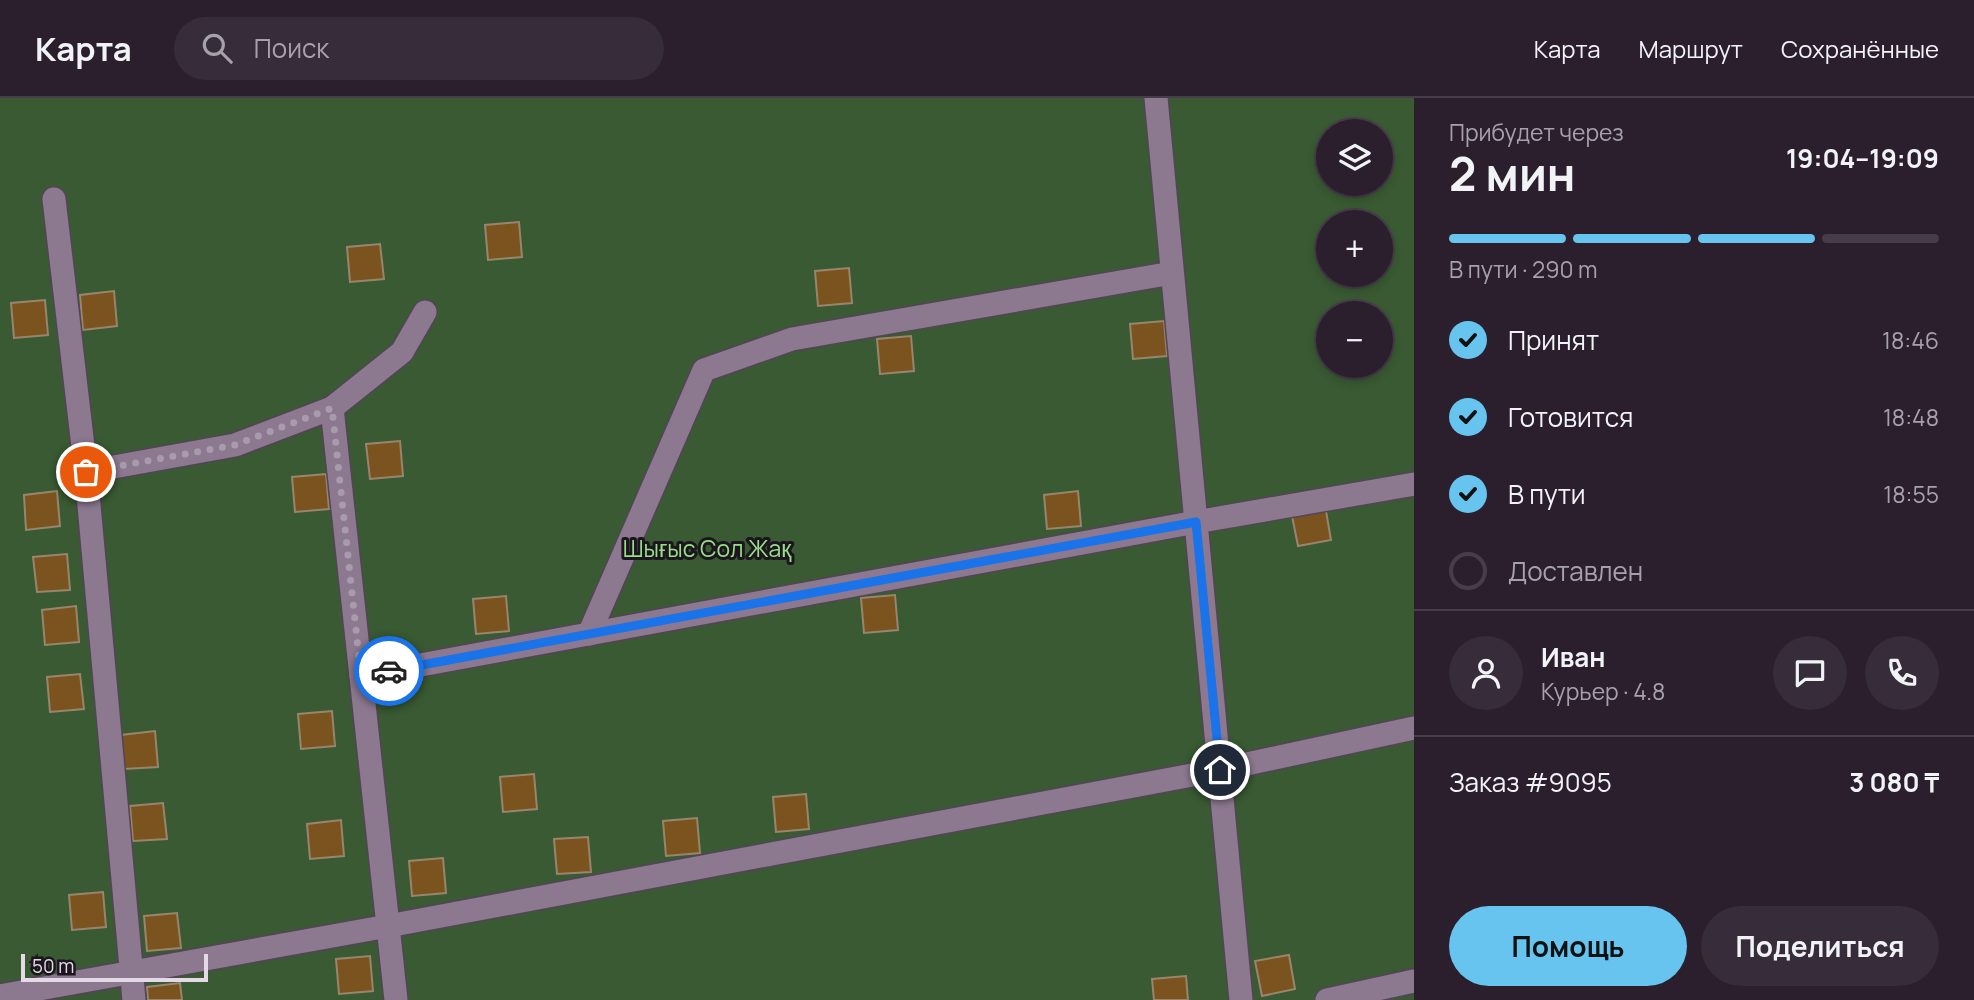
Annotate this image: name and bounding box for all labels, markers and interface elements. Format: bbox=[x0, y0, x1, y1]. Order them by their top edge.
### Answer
search box bbox=[174, 17, 664, 80]
text: Карта bbox=[35, 26, 132, 71]
icon: search bbox=[198, 29, 236, 67]
text: Поиск bbox=[254, 30, 329, 66]
text: Карта bbox=[1534, 32, 1601, 65]
text: Маршрут bbox=[1639, 32, 1743, 65]
text: Сохранённые bbox=[1781, 32, 1939, 65]
text: Прибудет через bbox=[1449, 116, 1624, 148]
map controls bbox=[1316, 119, 1393, 378]
button: layers bbox=[1316, 119, 1393, 196]
text: 19:04–19:09 bbox=[1786, 140, 1939, 176]
text: 2 мин bbox=[1449, 142, 1576, 205]
button: + bbox=[1316, 210, 1393, 287]
text: В пути · 290 m bbox=[1449, 253, 1598, 285]
button: − bbox=[1316, 301, 1393, 378]
icon: check bbox=[1449, 321, 1487, 359]
text: Принят bbox=[1508, 322, 1599, 358]
text: 18:46 bbox=[1882, 324, 1939, 356]
icon: check bbox=[1449, 398, 1487, 436]
text: Готовится bbox=[1508, 399, 1633, 435]
text: 18:48 bbox=[1883, 401, 1939, 433]
pin bbox=[56, 442, 116, 502]
icon: bag bbox=[67, 453, 105, 491]
icon: check bbox=[1449, 475, 1487, 513]
text: В пути bbox=[1508, 476, 1586, 512]
text: 18:55 bbox=[1883, 478, 1939, 510]
park label: Шығыс Сол Жақ bbox=[623, 532, 792, 564]
text: Доставлен bbox=[1508, 553, 1643, 589]
courier bbox=[354, 636, 424, 706]
button: person bbox=[1449, 636, 1523, 710]
button: chat bbox=[1773, 636, 1847, 710]
button: phone bbox=[1865, 636, 1939, 710]
text: Иван bbox=[1541, 639, 1605, 675]
icon: car bbox=[370, 652, 408, 690]
text: Курьер · 4.8 bbox=[1541, 675, 1665, 707]
pin bbox=[1190, 740, 1250, 800]
icon: home bbox=[1201, 751, 1239, 789]
text: Заказ #9095 bbox=[1449, 764, 1612, 800]
text: 3 080 ₸ bbox=[1849, 764, 1939, 800]
button: Помощь bbox=[1449, 906, 1687, 986]
button: Поделиться bbox=[1701, 906, 1939, 986]
scale bar bbox=[21, 951, 208, 983]
text: 50 m bbox=[32, 953, 74, 979]

